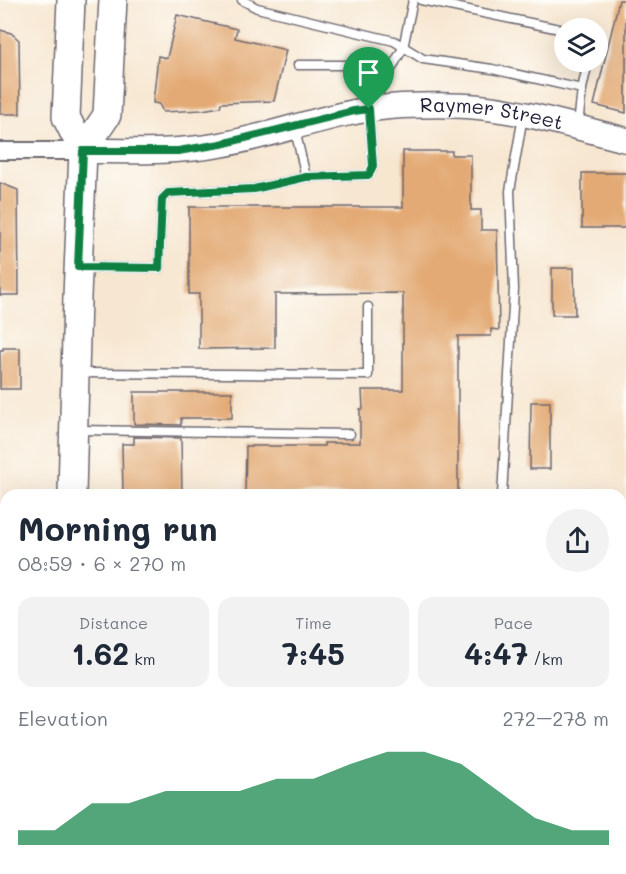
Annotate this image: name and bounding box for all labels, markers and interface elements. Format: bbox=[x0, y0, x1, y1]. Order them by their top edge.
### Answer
map controls bbox=[554, 18, 608, 72]
button: layers bbox=[554, 18, 608, 72]
pin bbox=[343, 47, 394, 109]
icon: arrive bbox=[352, 56, 385, 89]
street label: Raymer Street bbox=[420, 91, 566, 135]
text: Morning run bbox=[18, 506, 218, 549]
button: share bbox=[546, 509, 609, 572]
text: 08:59 · 6 × 270 m bbox=[18, 550, 186, 576]
text: Distance bbox=[79, 612, 148, 633]
text: Time bbox=[295, 612, 332, 633]
text: Pace bbox=[494, 612, 533, 633]
text: 1.62 bbox=[72, 633, 129, 673]
text: 7:45 bbox=[282, 633, 345, 673]
text: 4:47 bbox=[464, 633, 528, 673]
text: km bbox=[129, 648, 155, 669]
text: /km bbox=[528, 648, 563, 669]
text: Elevation bbox=[18, 705, 108, 731]
text: 272–278 m bbox=[503, 705, 609, 731]

